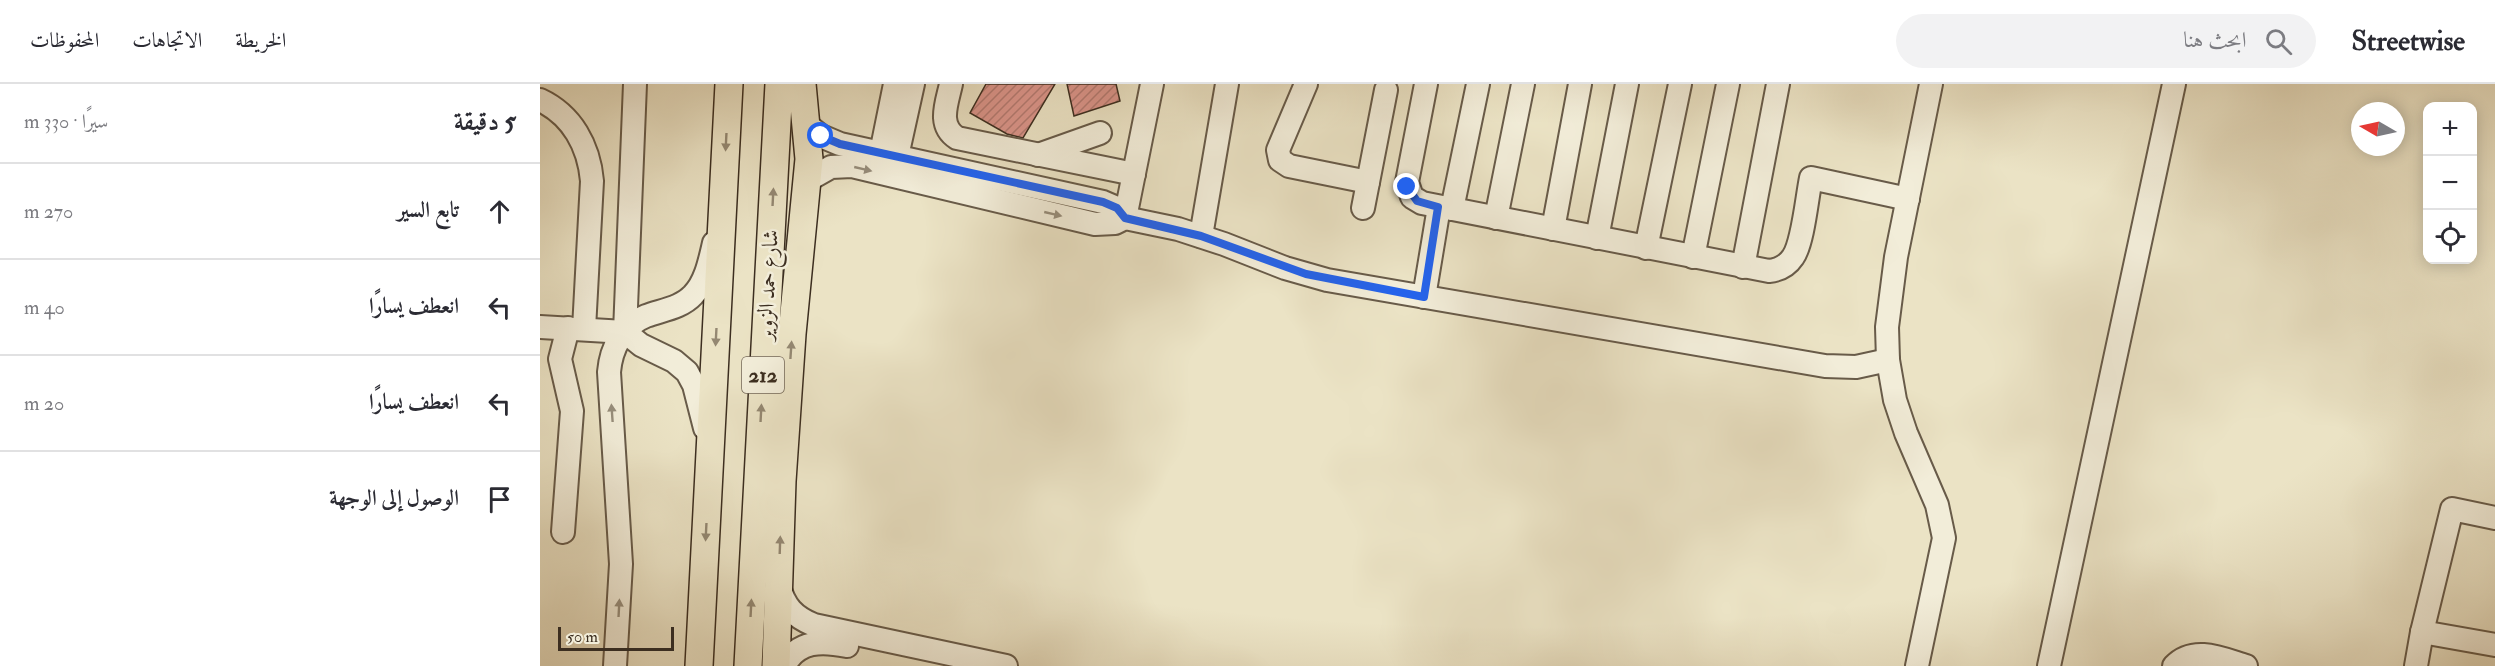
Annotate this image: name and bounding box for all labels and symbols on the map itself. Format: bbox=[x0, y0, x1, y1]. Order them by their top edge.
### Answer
north arrow bbox=[2351, 102, 2405, 156]
route start bbox=[807, 122, 833, 148]
one-way arrow bbox=[722, 133, 731, 152]
one-way arrow bbox=[854, 165, 873, 174]
route end bbox=[1393, 173, 1419, 199]
one-way arrow bbox=[768, 188, 777, 207]
one-way arrow bbox=[1044, 209, 1062, 219]
street label: شارع حمد الزوير bbox=[751, 229, 789, 343]
one-way arrow bbox=[712, 328, 721, 347]
one-way arrow bbox=[786, 340, 795, 359]
road number: 212 bbox=[742, 357, 784, 393]
one-way arrow bbox=[607, 403, 616, 422]
one-way arrow bbox=[757, 403, 766, 422]
one-way arrow bbox=[702, 522, 711, 541]
one-way arrow bbox=[775, 535, 785, 554]
one-way arrow bbox=[615, 598, 624, 617]
one-way arrow bbox=[747, 598, 756, 617]
scale bar bbox=[558, 624, 674, 652]

